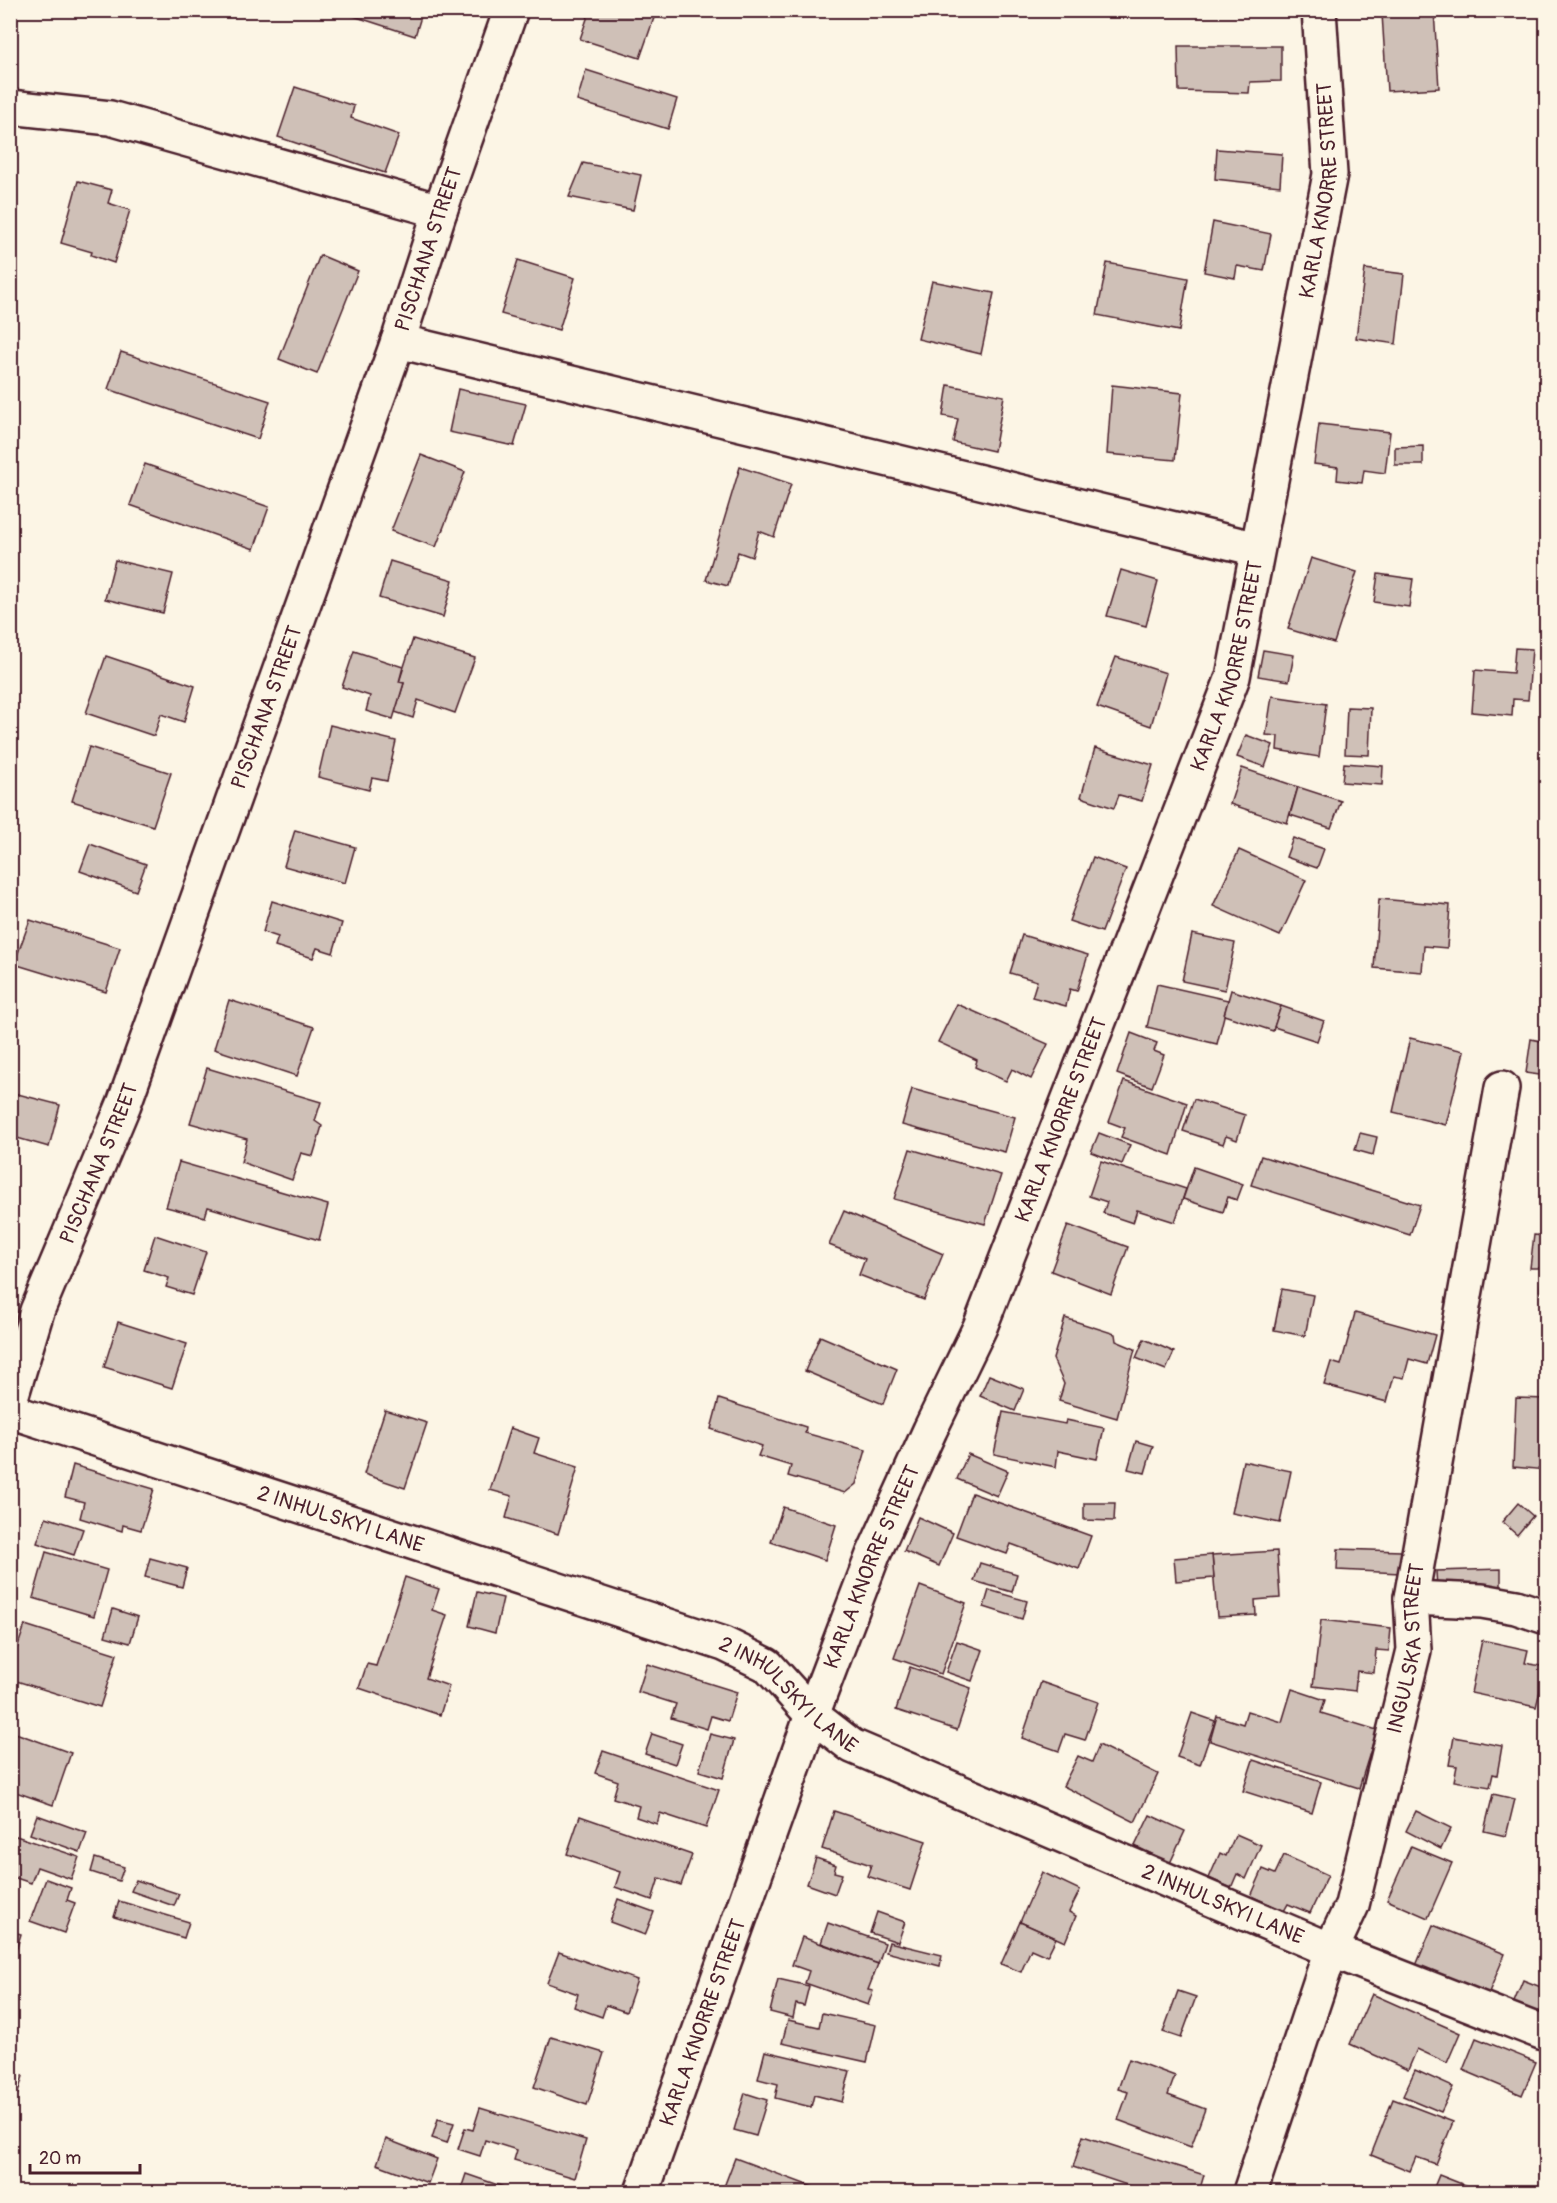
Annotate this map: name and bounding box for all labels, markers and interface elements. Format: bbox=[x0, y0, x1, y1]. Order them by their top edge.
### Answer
street label: KARLA KNORRE STREET bbox=[1293, 81, 1344, 301]
street label: PISCHANA STREET bbox=[389, 163, 469, 335]
street label: KARLA KNORRE STREET bbox=[1185, 558, 1269, 775]
street label: PISCHANA STREET bbox=[225, 622, 309, 793]
street label: KARLA KNORRE STREET bbox=[1009, 1013, 1113, 1226]
street label: PISCHANA STREET bbox=[54, 1079, 145, 1248]
street label: KARLA KNORRE STREET bbox=[818, 1461, 926, 1673]
street label: 2 INHULSKYI LANE bbox=[254, 1480, 428, 1559]
street label: INGULSKA STREET bbox=[1381, 1561, 1431, 1736]
street label: 2 INHULSKYI LANE bbox=[714, 1631, 863, 1760]
street label: 2 INHULSKYI LANE bbox=[1138, 1858, 1308, 1951]
street label: KARLA KNORRE STREET bbox=[654, 1915, 752, 2130]
scale bar bbox=[30, 2137, 140, 2175]
text: 20 m bbox=[39, 2147, 81, 2170]

